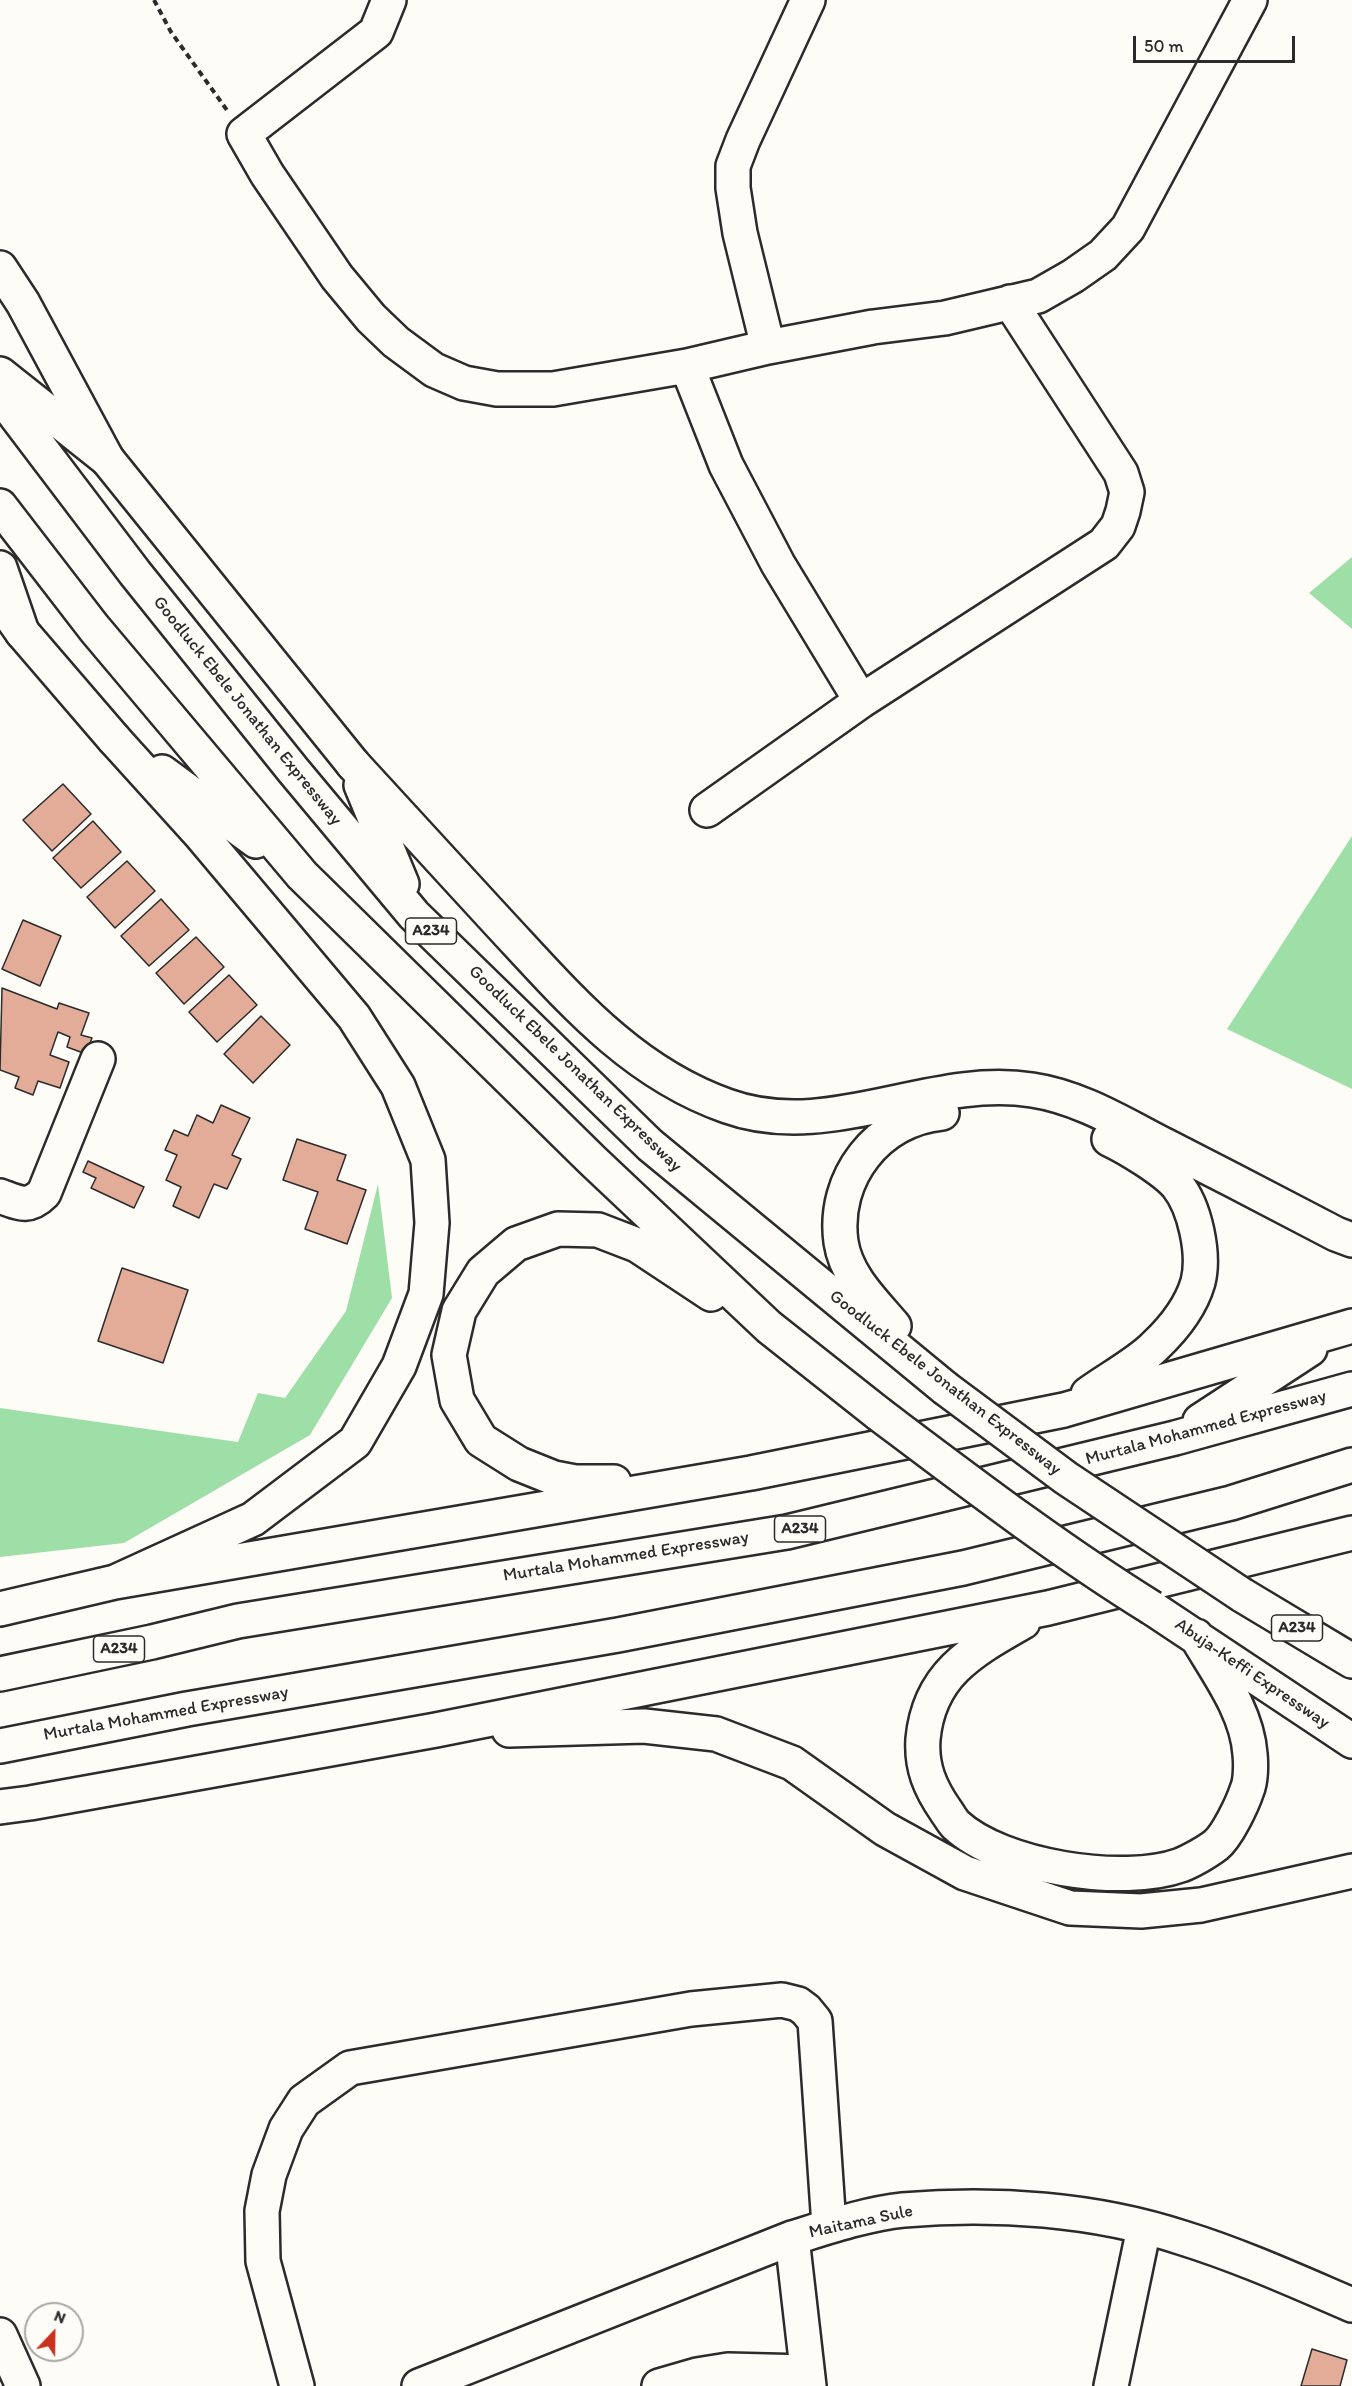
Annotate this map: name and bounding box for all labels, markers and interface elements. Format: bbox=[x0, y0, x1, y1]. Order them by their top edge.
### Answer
scale bar bbox=[1136, 24, 1298, 62]
text: 50 m bbox=[1144, 35, 1184, 57]
street label: Goodluck Ebele Jonathan Expressway bbox=[148, 592, 346, 830]
road number: A234 bbox=[406, 918, 456, 944]
street label: Goodluck Ebele Jonathan Expressway bbox=[464, 961, 686, 1177]
street label: Goodluck Ebele Jonathan Expressway bbox=[825, 1286, 1065, 1480]
street label: Murtala Mohammed Expressway bbox=[1083, 1385, 1329, 1471]
road number: A234 bbox=[774, 1516, 826, 1542]
street label: Murtala Mohammed Expressway bbox=[502, 1527, 750, 1587]
street label: Abuja-Keffi Expressway bbox=[1170, 1614, 1334, 1734]
road number: A234 bbox=[1272, 1615, 1322, 1641]
road number: A234 bbox=[94, 1636, 144, 1662]
street label: Murtala Mohammed Expressway bbox=[42, 1682, 290, 1746]
street label: Maitama Sule bbox=[807, 2200, 915, 2244]
north arrow bbox=[24, 2302, 84, 2362]
text: N bbox=[52, 2306, 69, 2328]

